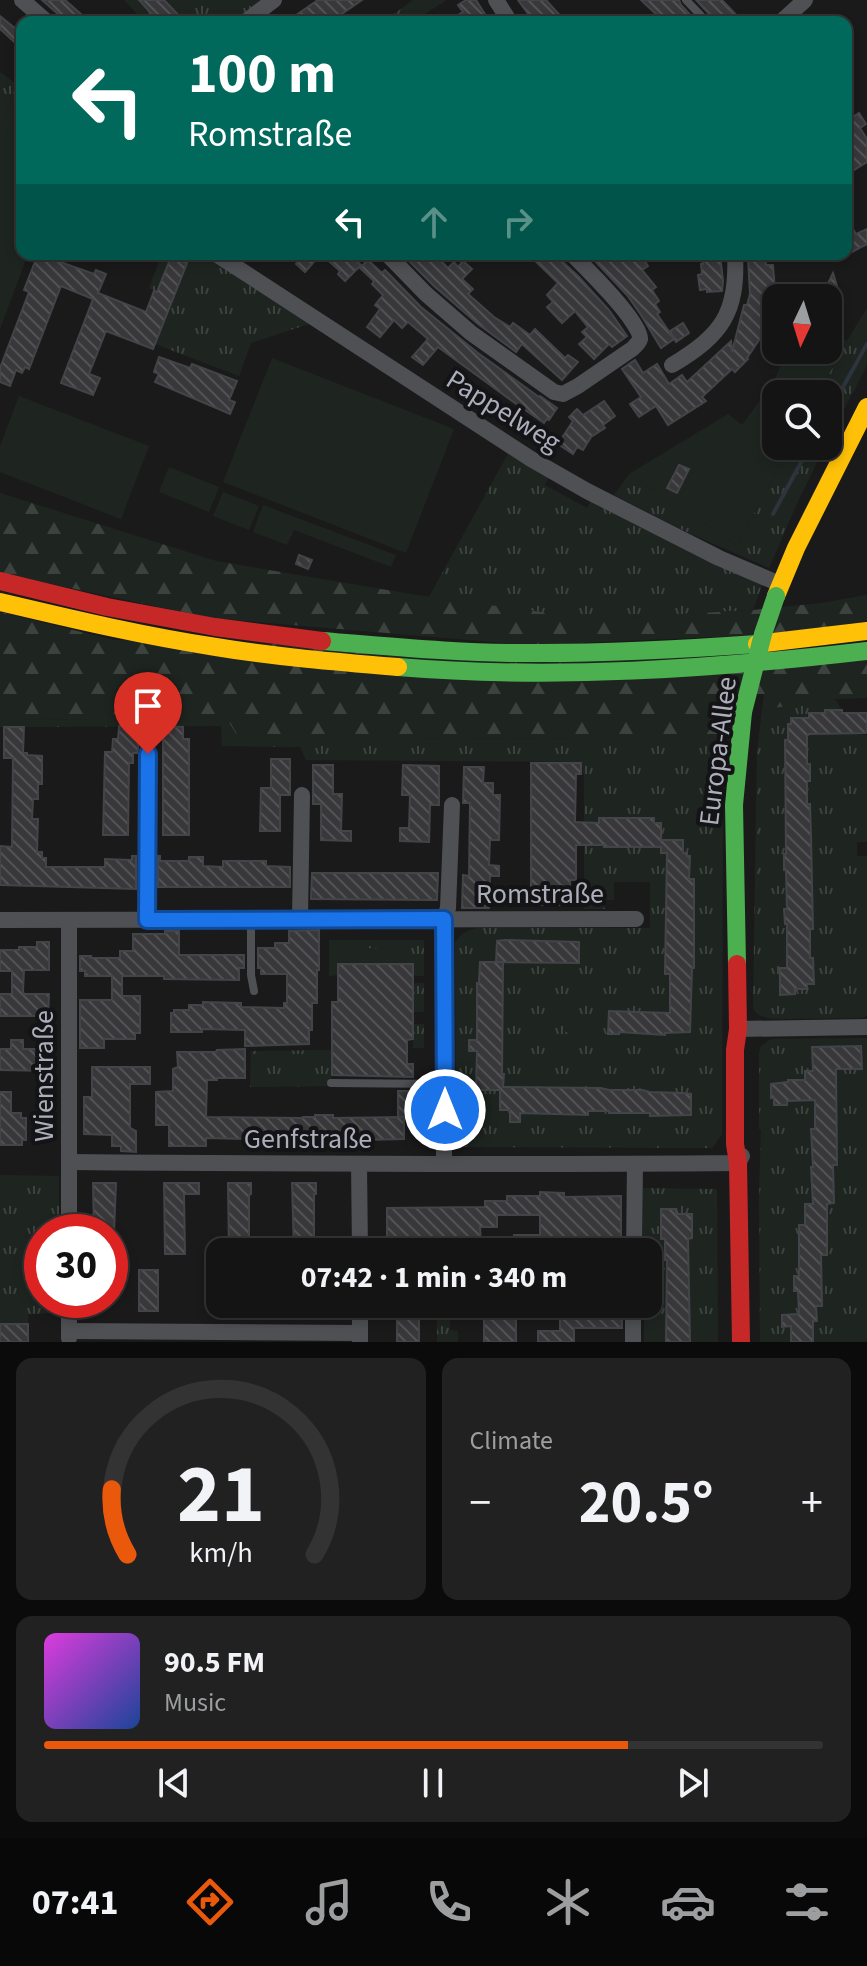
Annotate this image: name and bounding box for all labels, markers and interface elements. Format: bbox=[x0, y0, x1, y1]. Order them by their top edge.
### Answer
text: 100 m bbox=[188, 35, 336, 114]
icon: left bbox=[56, 48, 160, 152]
text: Romstraße bbox=[188, 109, 352, 160]
icon: left bbox=[328, 200, 372, 244]
icon: ahead bbox=[412, 200, 456, 244]
icon: right bbox=[496, 200, 540, 244]
north arrow bbox=[762, 284, 842, 364]
map controls bbox=[762, 284, 842, 460]
street label: Pappelweg bbox=[438, 360, 569, 462]
button: search bbox=[762, 380, 842, 460]
pin bbox=[114, 672, 182, 754]
street label: Europa-Allee bbox=[689, 674, 747, 828]
icon: arrive bbox=[126, 684, 170, 728]
street label: Romstraße bbox=[476, 874, 604, 914]
street label: Wienstraße bbox=[24, 1010, 64, 1142]
position arrow bbox=[403, 1068, 487, 1152]
street label: Genfstraße bbox=[244, 1119, 372, 1159]
speed limit sign: 30 bbox=[24, 1214, 128, 1318]
text: 07:42 · 1 min · 340 m bbox=[301, 1256, 567, 1299]
text: Climate bbox=[470, 1422, 553, 1459]
text: 21 bbox=[177, 1436, 265, 1554]
text: 20.5° bbox=[579, 1461, 714, 1546]
text: − bbox=[470, 1472, 491, 1535]
text: + bbox=[801, 1472, 823, 1535]
text: km/h bbox=[189, 1533, 252, 1573]
text: 90.5 FM bbox=[164, 1641, 265, 1684]
text: Music bbox=[164, 1684, 226, 1721]
icon: previous bbox=[152, 1761, 196, 1805]
icon: pause bbox=[411, 1761, 455, 1805]
icon: next bbox=[671, 1761, 715, 1805]
icon: directions bbox=[182, 1874, 238, 1930]
icon: music bbox=[301, 1874, 357, 1930]
icon: phone bbox=[421, 1874, 477, 1930]
icon: climate bbox=[540, 1874, 596, 1930]
icon: car bbox=[660, 1874, 716, 1930]
icon: filters bbox=[779, 1874, 835, 1930]
text: 07:41 bbox=[32, 1877, 119, 1928]

